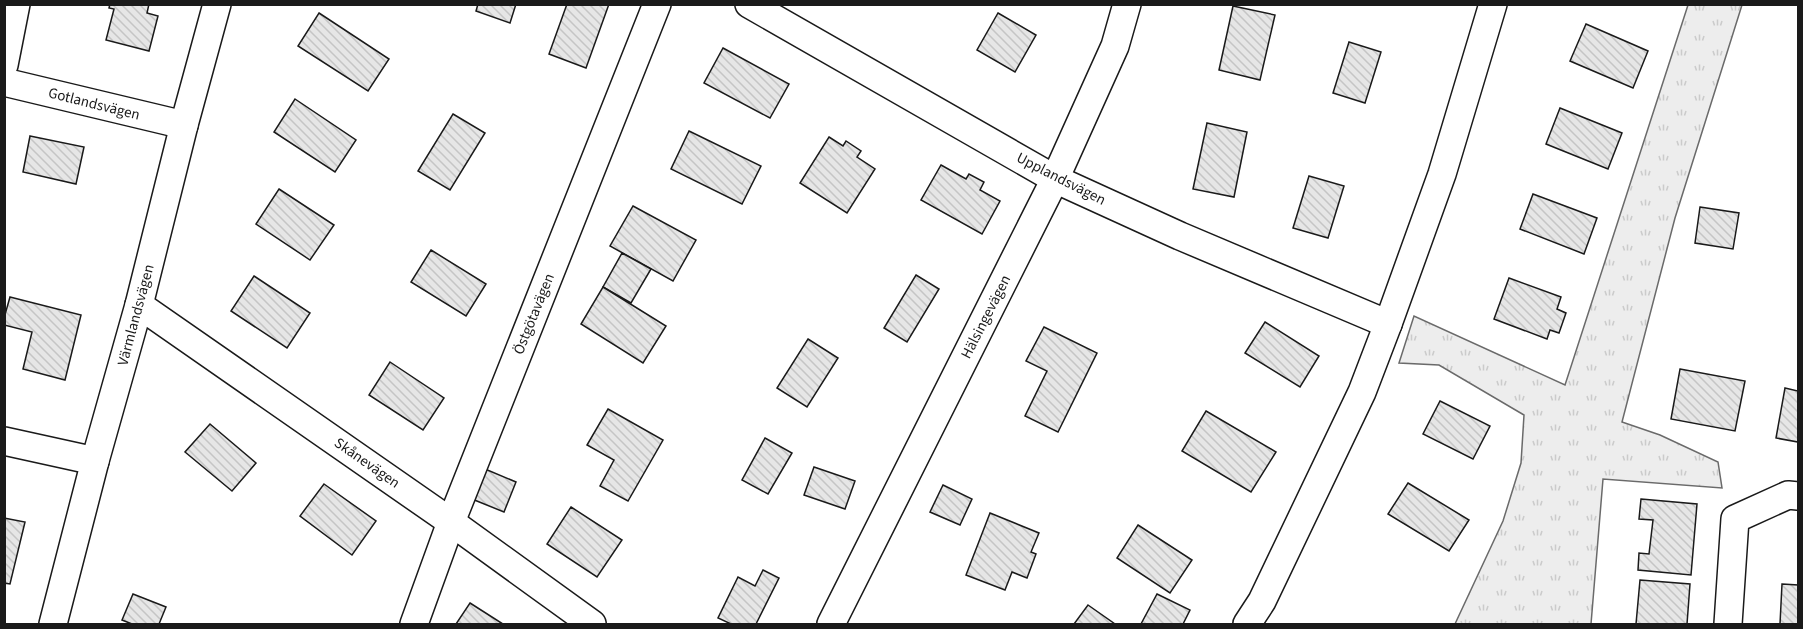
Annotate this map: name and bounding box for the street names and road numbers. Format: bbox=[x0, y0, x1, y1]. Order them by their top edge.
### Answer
street label: Gotlandsvägen bbox=[46, 82, 142, 126]
street label: Upplandsvägen bbox=[1013, 147, 1109, 211]
street label: Värmlandsvägen bbox=[112, 262, 160, 368]
street label: Östgötavägen bbox=[508, 270, 560, 358]
street label: Hälsingevägen bbox=[956, 271, 1016, 363]
street label: Skånevägen bbox=[330, 433, 404, 493]

